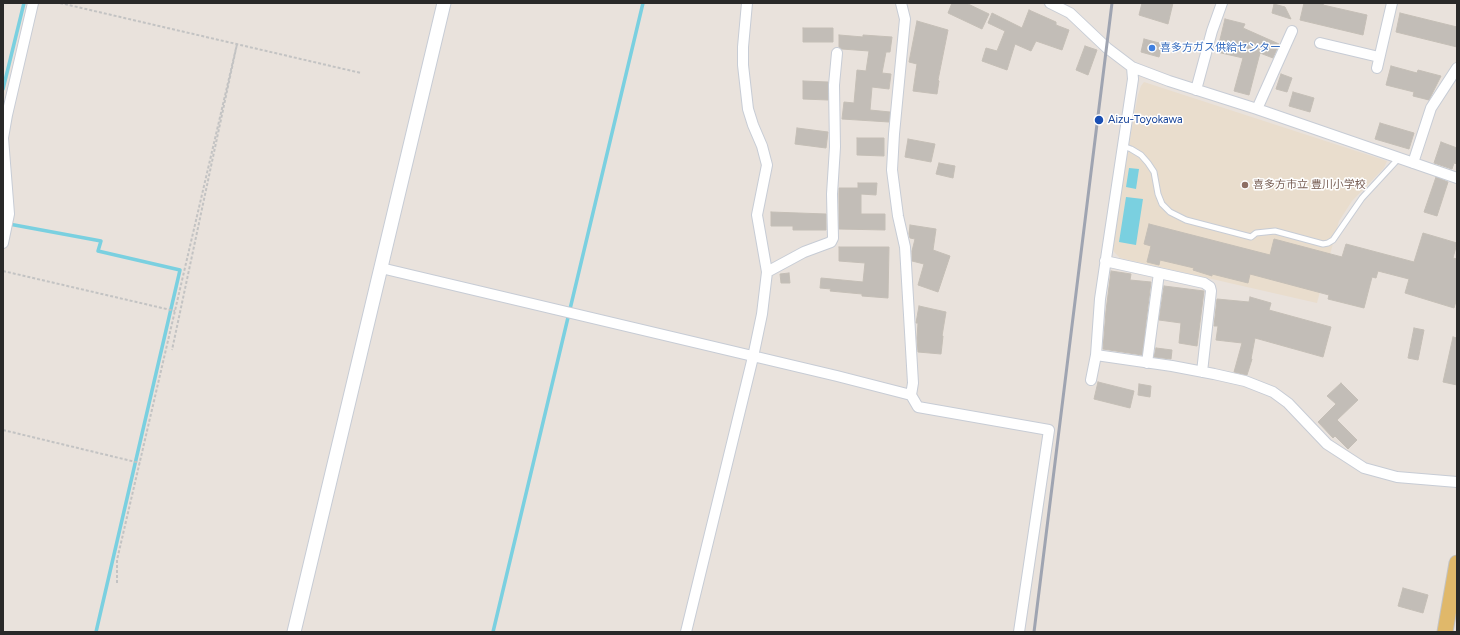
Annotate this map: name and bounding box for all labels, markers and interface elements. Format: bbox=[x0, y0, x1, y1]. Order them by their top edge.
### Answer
place label: 喜多方ガス供給センター bbox=[1160, 41, 1281, 55]
marker: 喜多方ガス供給センター bbox=[1147, 43, 1157, 53]
place label: Aizu-Toyokawa bbox=[1108, 113, 1183, 127]
marker: Aizu-Toyokawa bbox=[1093, 114, 1105, 126]
place label: 喜多方市立 豊川小学校 bbox=[1253, 178, 1366, 192]
marker: 喜多方市立 豊川小学校 bbox=[1240, 180, 1250, 190]

